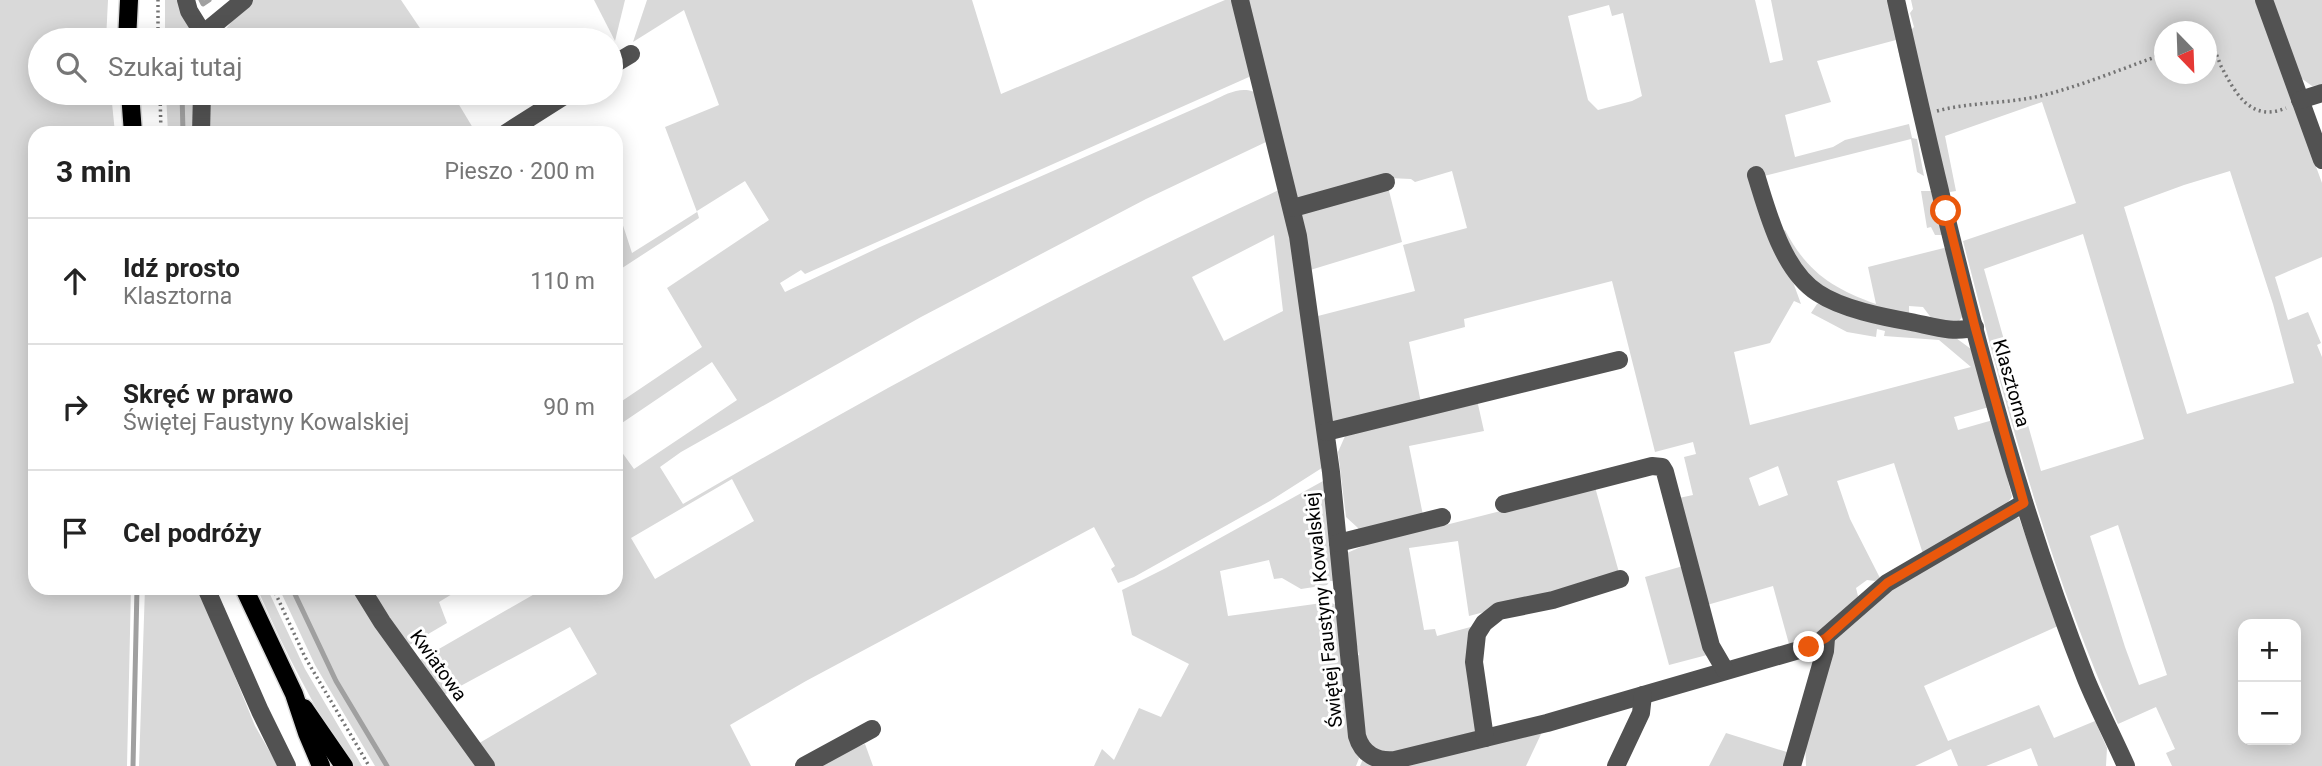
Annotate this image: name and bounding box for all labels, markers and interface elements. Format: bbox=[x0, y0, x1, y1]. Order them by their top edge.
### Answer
north arrow bbox=[2154, 21, 2217, 84]
search box bbox=[28, 28, 623, 105]
icon: search bbox=[52, 48, 90, 86]
text: Szukaj tutaj bbox=[108, 52, 242, 82]
text: 3 min bbox=[56, 154, 131, 189]
text: Pieszo · 200 m bbox=[444, 158, 595, 185]
route start bbox=[1930, 195, 1961, 226]
text: Idź prosto bbox=[123, 253, 240, 283]
icon: ahead bbox=[56, 262, 94, 300]
text: 110 m bbox=[530, 268, 595, 295]
text: Klasztorna bbox=[123, 283, 232, 310]
street label: Klasztorna bbox=[1988, 337, 2035, 430]
text: Skręć w prawo bbox=[123, 379, 293, 409]
icon: right bbox=[56, 388, 94, 426]
text: 90 m bbox=[543, 394, 595, 421]
text: Świętej Faustyny Kowalskiej bbox=[123, 409, 409, 436]
street label: Świętej Faustyny Kowalskiej bbox=[1300, 491, 1347, 729]
icon: arrive bbox=[56, 514, 94, 552]
text: Cel podróży bbox=[123, 518, 261, 548]
map controls bbox=[2238, 619, 2301, 745]
button: + bbox=[2238, 619, 2301, 682]
street label: Kwiatowa bbox=[405, 625, 472, 705]
route end bbox=[1793, 631, 1824, 662]
button: − bbox=[2238, 682, 2301, 745]

